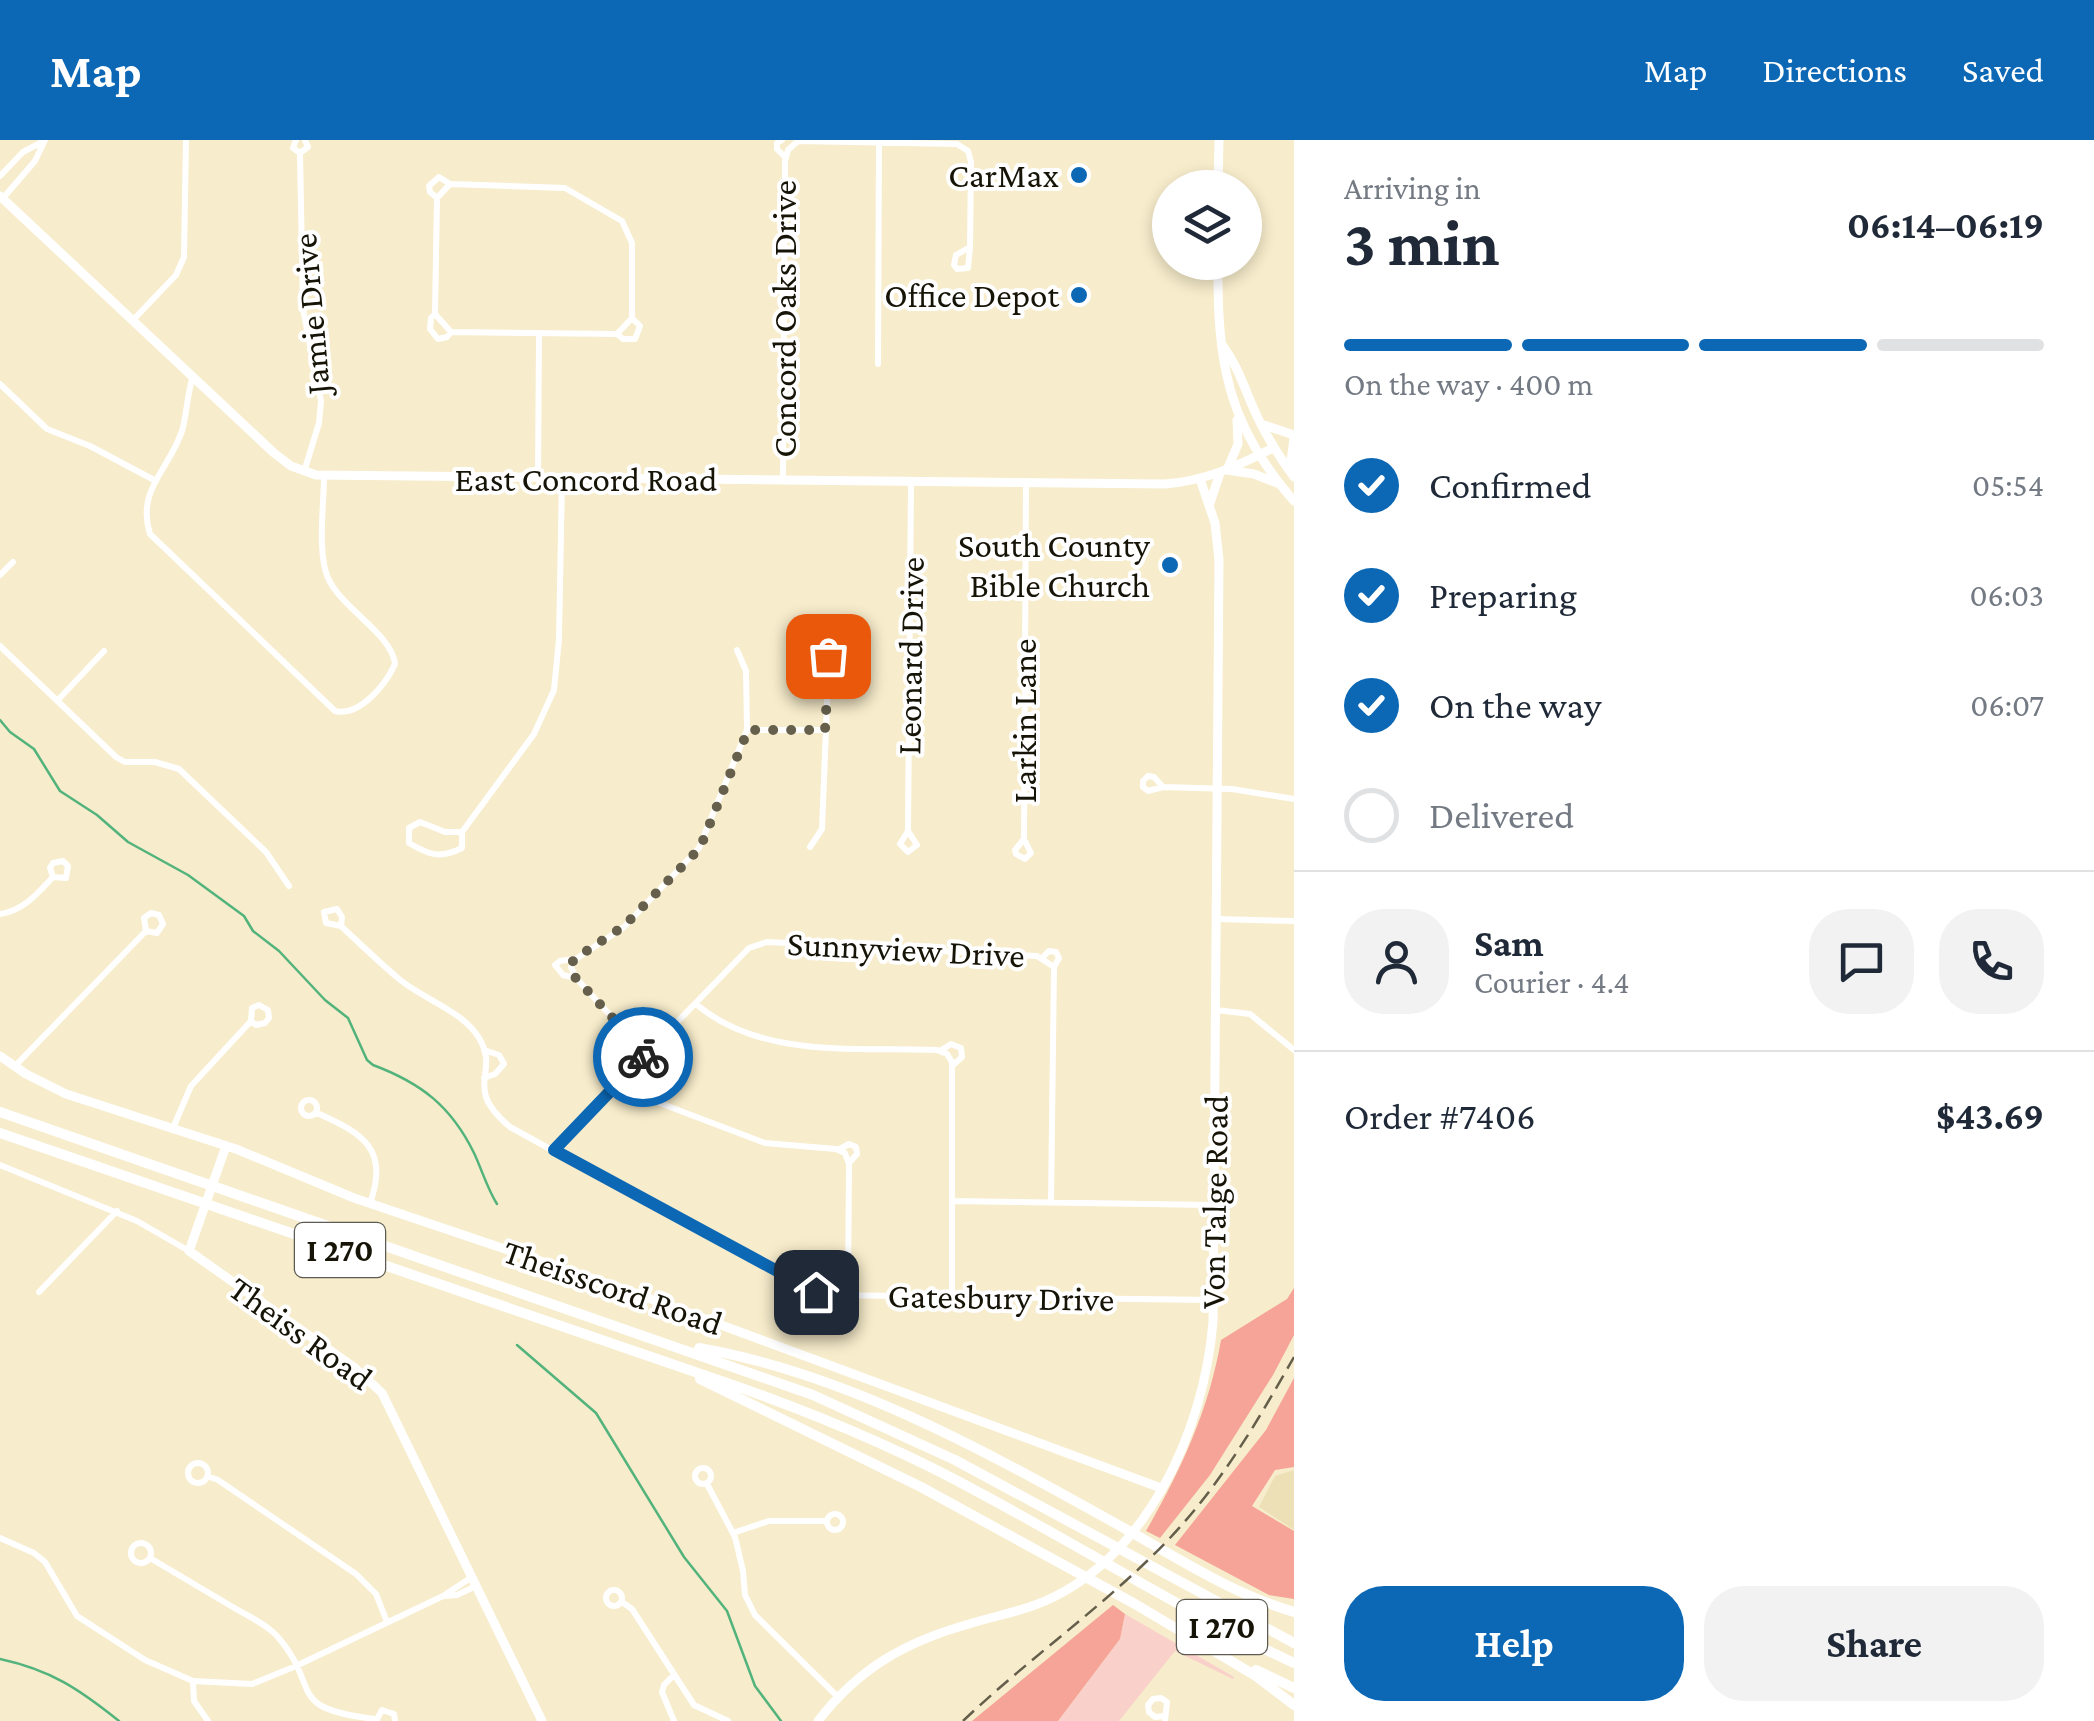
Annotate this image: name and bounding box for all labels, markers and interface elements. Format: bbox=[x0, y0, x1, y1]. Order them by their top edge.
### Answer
text: Map bbox=[50, 44, 142, 97]
text: Map bbox=[1644, 51, 1707, 90]
text: Directions bbox=[1762, 51, 1907, 90]
text: Saved bbox=[1962, 51, 2044, 90]
place label: CarMax bbox=[948, 156, 1059, 195]
marker: CarMax bbox=[1068, 164, 1090, 186]
map controls bbox=[1152, 170, 1262, 280]
button: layers bbox=[1152, 170, 1262, 280]
text: Arriving in bbox=[1344, 170, 1481, 206]
street label: Concord Oaks Drive bbox=[765, 180, 804, 458]
text: 06:14–06:19 bbox=[1847, 204, 2044, 246]
text: 3 min bbox=[1344, 207, 1499, 279]
street label: Jamie Drive bbox=[285, 232, 338, 399]
place label: Office Depot bbox=[884, 276, 1059, 315]
marker: Office Depot bbox=[1068, 284, 1090, 306]
text: On the way · 400 m bbox=[1344, 366, 1593, 402]
icon: check bbox=[1344, 458, 1399, 513]
street label: East Concord Road bbox=[454, 460, 718, 499]
text: Confirmed bbox=[1429, 464, 1592, 506]
text: 05:54 bbox=[1972, 467, 2044, 503]
place label: South County Bible Church bbox=[958, 526, 1151, 605]
marker: South County Bible Church bbox=[1159, 554, 1181, 576]
street label: Leonard Drive bbox=[889, 557, 932, 755]
icon: check bbox=[1344, 568, 1399, 623]
text: Preparing bbox=[1429, 574, 1577, 616]
text: 06:03 bbox=[1969, 577, 2044, 613]
pin bbox=[786, 614, 871, 699]
icon: bag bbox=[801, 629, 856, 684]
street label: Larkin Lane bbox=[1005, 639, 1044, 803]
icon: check bbox=[1344, 678, 1399, 733]
text: On the way bbox=[1429, 684, 1601, 726]
text: 06:07 bbox=[1970, 687, 2044, 723]
text: Delivered bbox=[1429, 794, 1574, 836]
button: person bbox=[1344, 909, 1449, 1014]
button: chat bbox=[1809, 909, 1914, 1014]
button: phone bbox=[1939, 909, 2044, 1014]
text: Sam bbox=[1474, 922, 1544, 964]
street label: Sunnyview Drive bbox=[786, 924, 1026, 975]
text: Courier · 4.4 bbox=[1474, 964, 1630, 1000]
courier bbox=[593, 1007, 693, 1107]
icon: bike bbox=[616, 1030, 671, 1085]
street label: Von Talge Road bbox=[1193, 1095, 1236, 1309]
text: Order #7406 bbox=[1344, 1095, 1535, 1137]
text: $43.69 bbox=[1936, 1095, 2044, 1137]
road number: I 270 bbox=[295, 1223, 385, 1277]
street label: Theisscord Road bbox=[498, 1232, 728, 1343]
pin bbox=[774, 1250, 859, 1335]
icon: home bbox=[789, 1265, 844, 1320]
street label: Theiss Road bbox=[222, 1268, 380, 1398]
street label: Gatesbury Drive bbox=[887, 1276, 1115, 1319]
button: Help bbox=[1344, 1586, 1684, 1701]
button: Share bbox=[1704, 1586, 2044, 1701]
road number: I 270 bbox=[1177, 1600, 1267, 1654]

